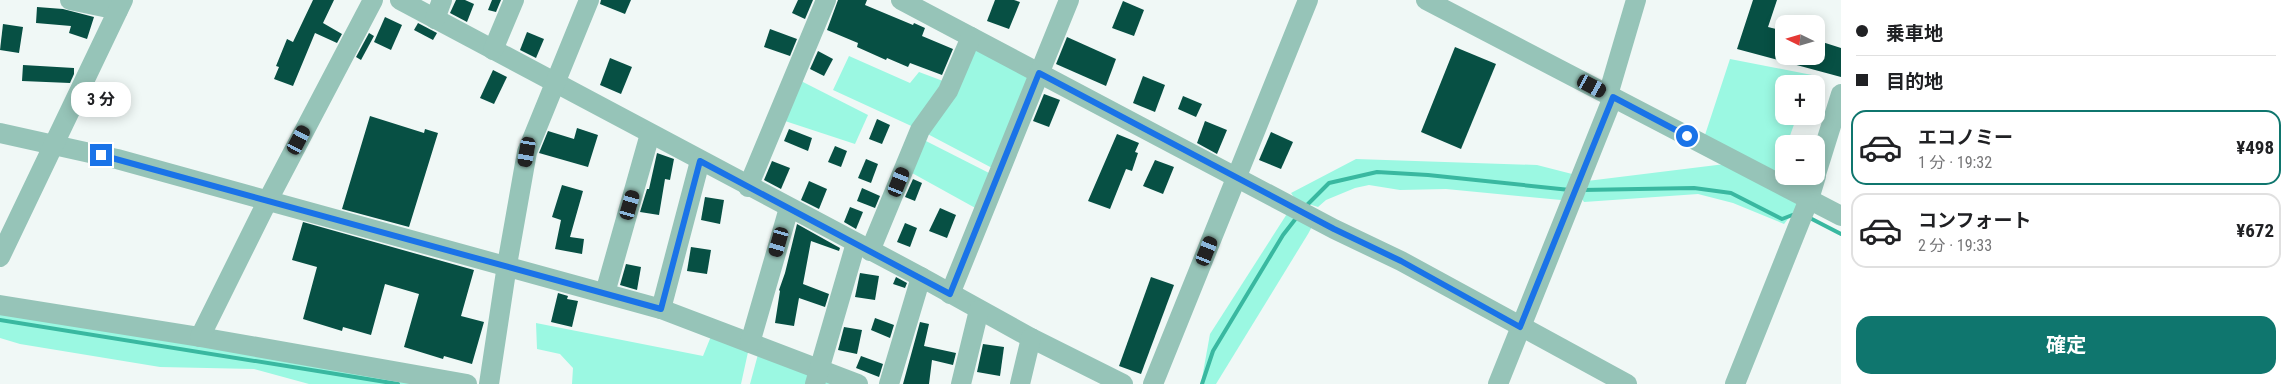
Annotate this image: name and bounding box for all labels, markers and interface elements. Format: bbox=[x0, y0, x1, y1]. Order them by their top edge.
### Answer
north arrow bbox=[1775, 15, 1825, 65]
map controls bbox=[1775, 15, 1825, 185]
text: 乗車地 bbox=[1886, 22, 1943, 45]
text: 目的地 bbox=[1886, 70, 1943, 93]
car bbox=[1575, 72, 1608, 100]
button: + bbox=[1775, 75, 1825, 125]
callout: 3 分 bbox=[71, 82, 131, 118]
text: 3 分 bbox=[87, 90, 115, 109]
car bbox=[285, 123, 312, 157]
route start bbox=[1676, 125, 1698, 147]
icon: car bbox=[1858, 125, 1903, 170]
text: エコノミー bbox=[1918, 126, 2013, 149]
button: − bbox=[1775, 135, 1825, 185]
car bbox=[517, 136, 536, 168]
text: ¥498 bbox=[2236, 136, 2274, 159]
route end bbox=[90, 144, 112, 166]
text: 1 分 · 19:32 bbox=[1918, 153, 1992, 172]
car bbox=[886, 165, 911, 199]
car bbox=[618, 189, 641, 221]
icon: car bbox=[1858, 208, 1903, 253]
text: コンフォート bbox=[1918, 209, 2031, 232]
text: ¥672 bbox=[2236, 219, 2274, 242]
car bbox=[767, 226, 790, 258]
car bbox=[1194, 234, 1219, 268]
text: 2 分 · 19:33 bbox=[1918, 236, 1992, 255]
button: 確定 bbox=[1856, 316, 2276, 374]

